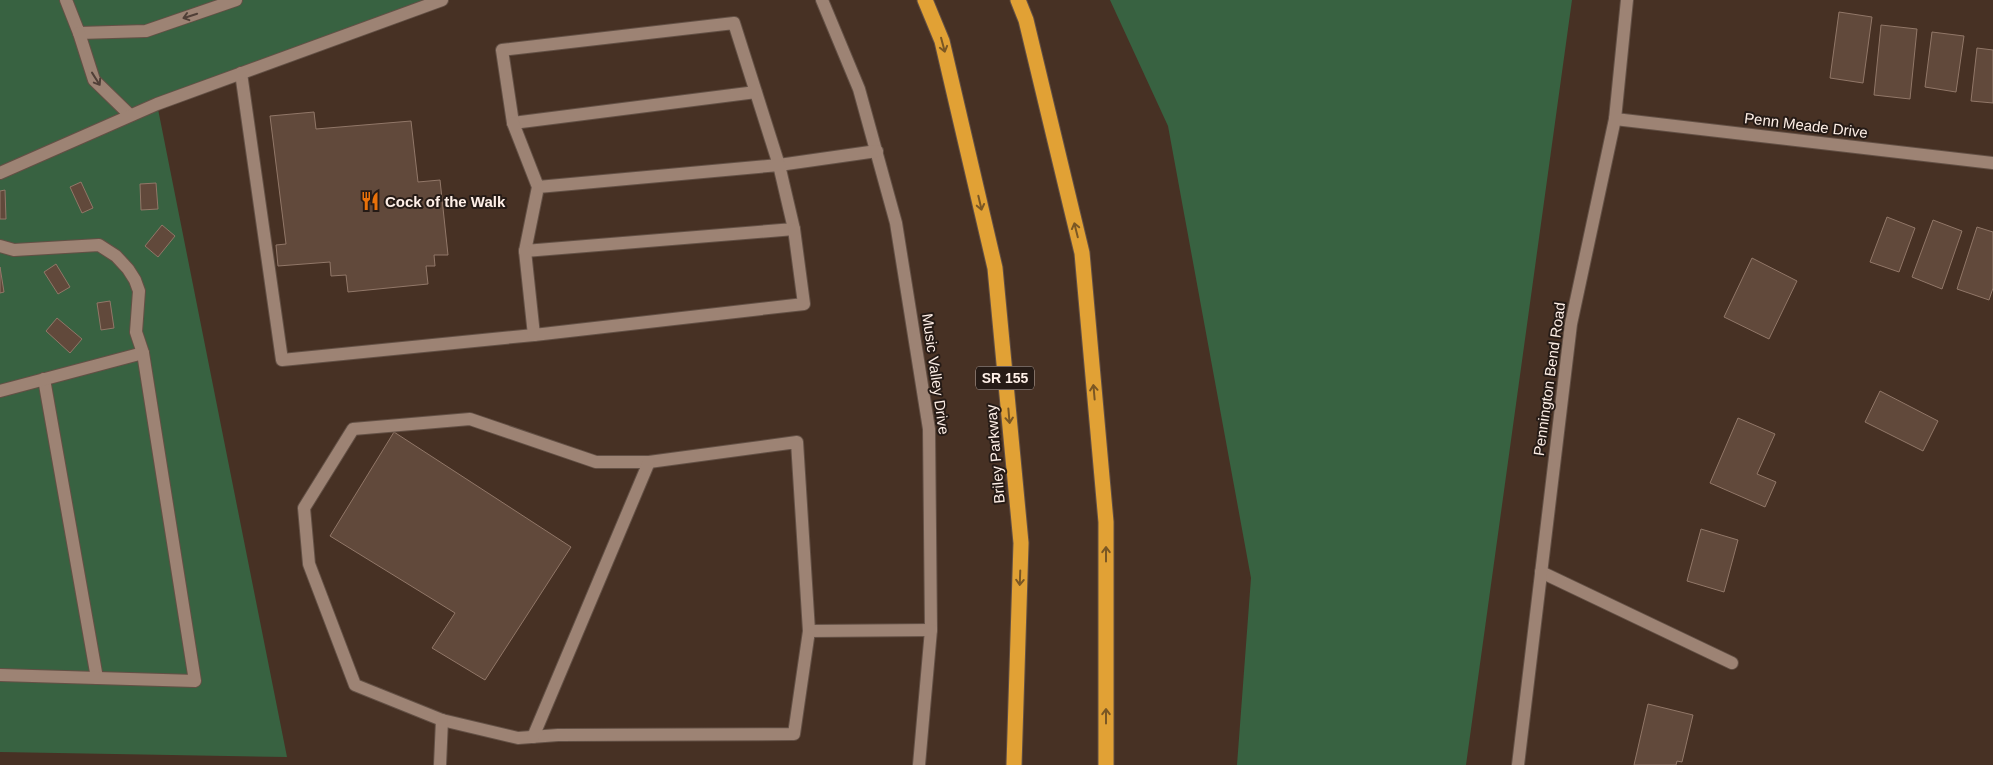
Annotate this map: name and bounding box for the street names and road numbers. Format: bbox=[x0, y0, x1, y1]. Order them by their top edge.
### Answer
street label: Penn Meade Drive bbox=[1743, 109, 1869, 141]
street label: Pennington Bend Road bbox=[1530, 301, 1568, 457]
street label: Music Valley Drive bbox=[919, 312, 953, 436]
road number: SR 155 bbox=[976, 366, 1034, 389]
street label: Briley Parkway bbox=[982, 403, 1008, 504]

